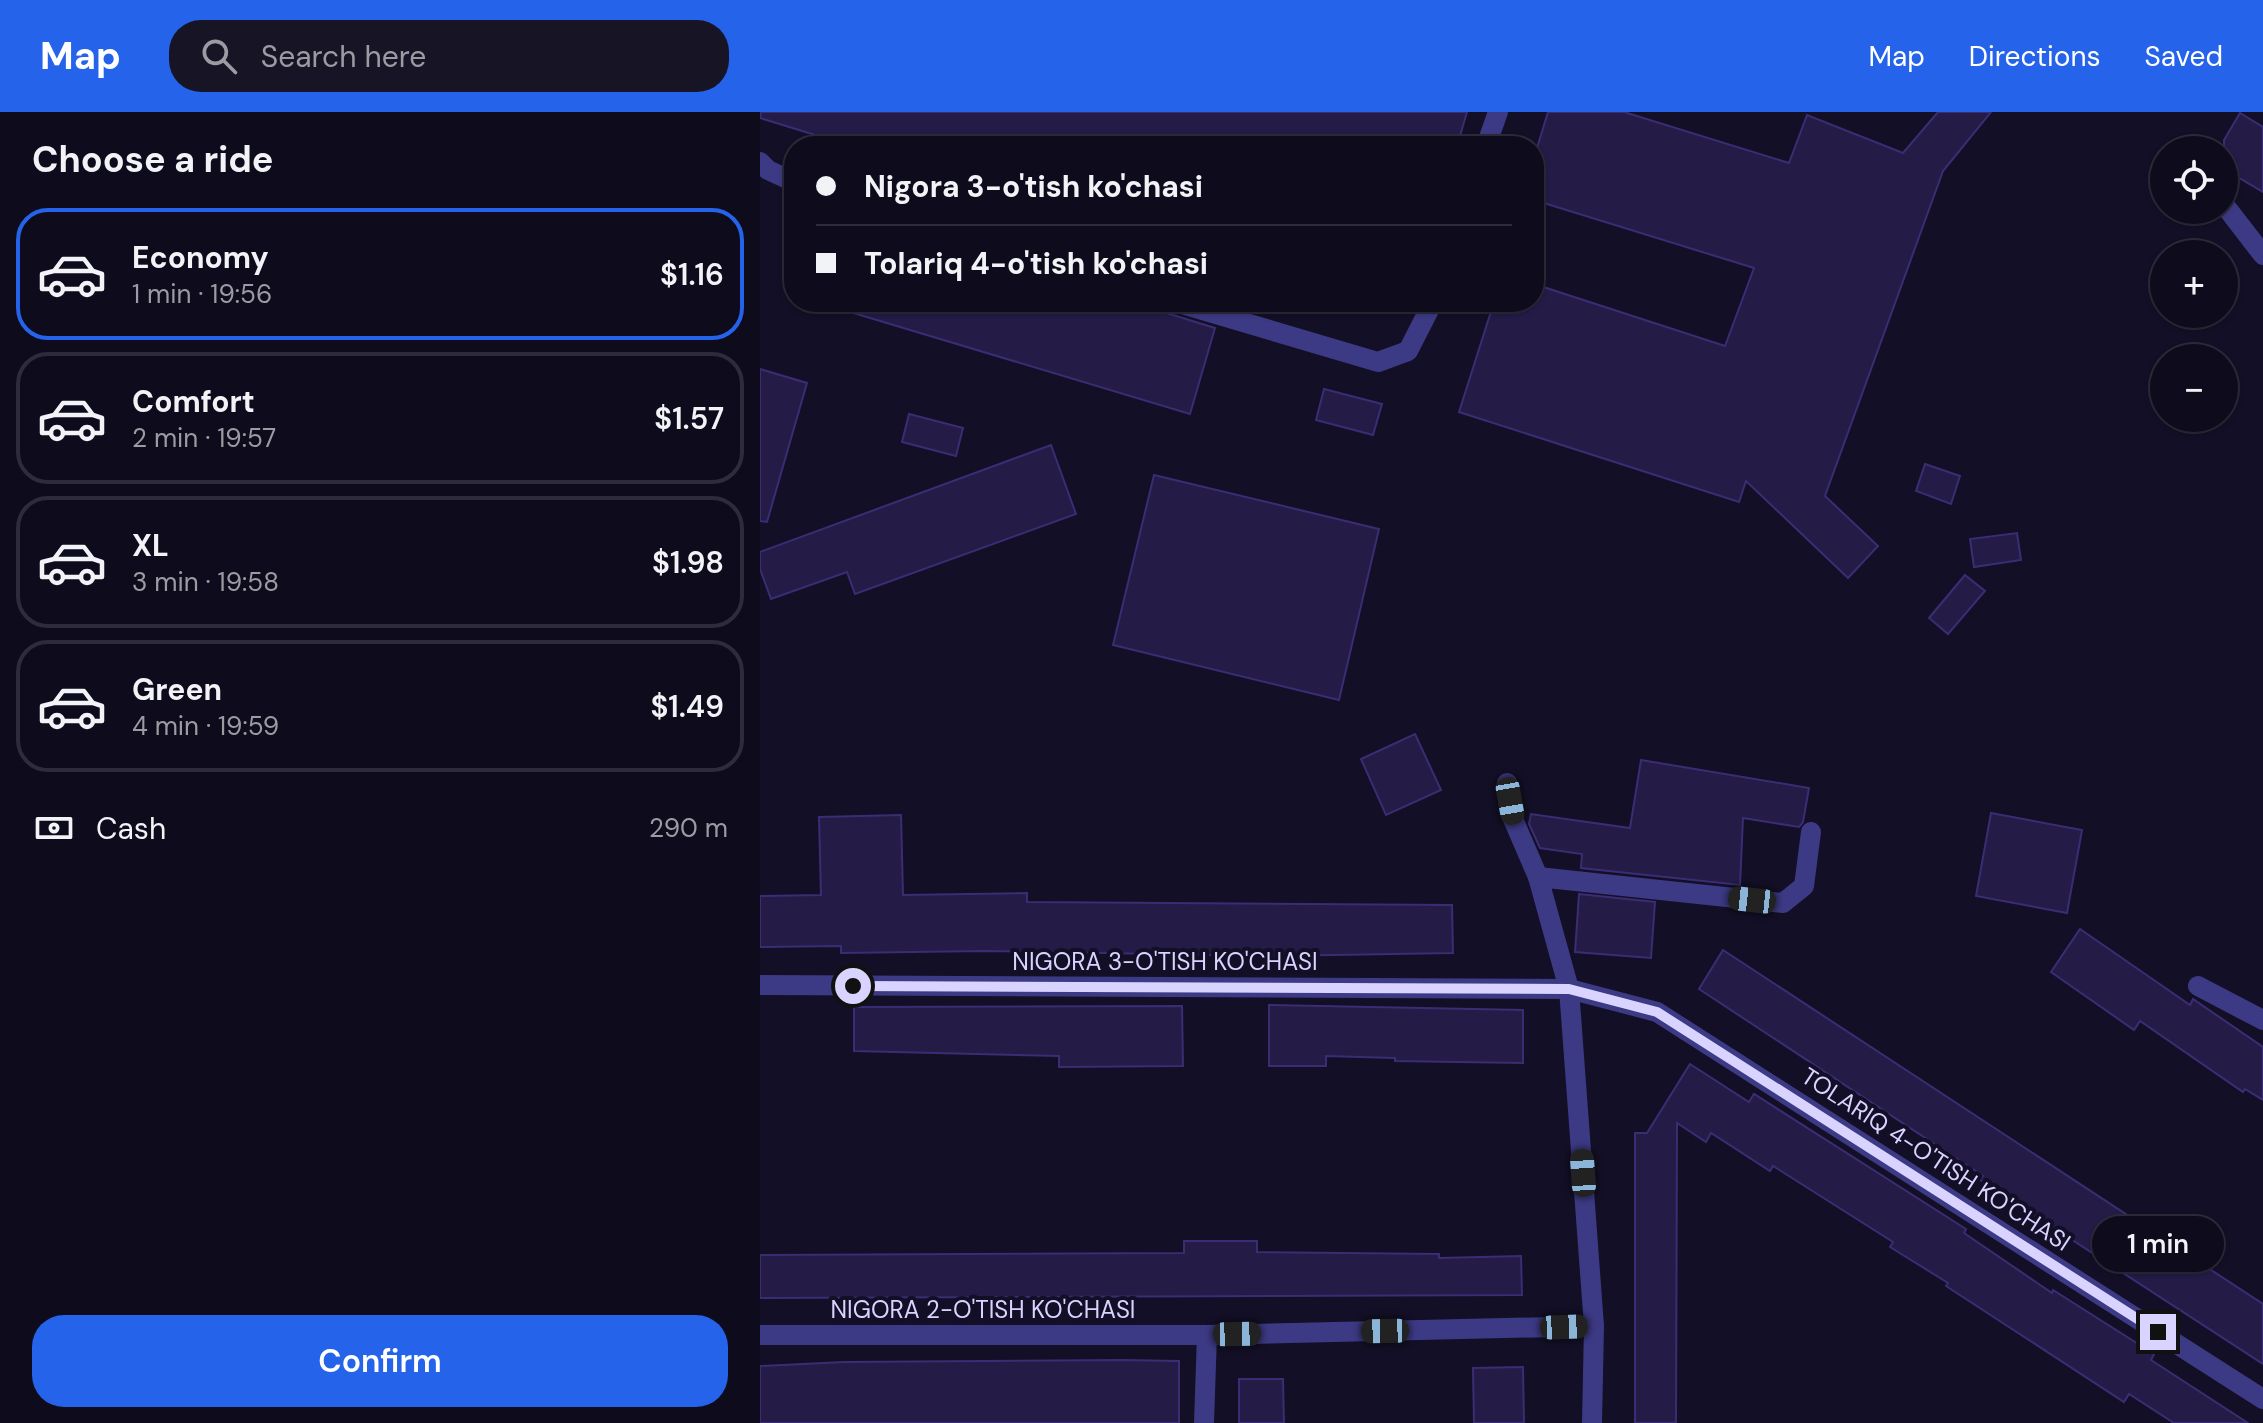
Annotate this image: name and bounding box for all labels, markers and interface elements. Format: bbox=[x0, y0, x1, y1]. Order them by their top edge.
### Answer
search box bbox=[169, 20, 729, 92]
text: Map bbox=[40, 31, 121, 81]
icon: search bbox=[197, 34, 241, 78]
text: Search here bbox=[261, 37, 426, 76]
text: Map bbox=[1868, 38, 1925, 75]
text: Directions bbox=[1969, 38, 2101, 75]
text: Saved bbox=[2145, 38, 2223, 75]
text: Choose a ride bbox=[32, 136, 273, 183]
map controls bbox=[2150, 136, 2238, 432]
button: locate bbox=[2150, 136, 2238, 224]
text: Nigora 3-o'tish ko'chasi bbox=[864, 167, 1203, 206]
icon: car bbox=[36, 238, 108, 310]
text: Economy bbox=[132, 238, 269, 277]
button: + bbox=[2150, 240, 2238, 328]
text: Tolariq 4-o'tish ko'chasi bbox=[864, 244, 1208, 283]
text: $1.16 bbox=[660, 255, 724, 294]
text: 1 min · 19:56 bbox=[132, 277, 272, 311]
button: − bbox=[2150, 344, 2238, 432]
icon: car bbox=[36, 382, 108, 454]
text: Comfort bbox=[132, 382, 255, 421]
text: $1.57 bbox=[654, 399, 724, 438]
text: 2 min · 19:57 bbox=[132, 421, 276, 455]
icon: car bbox=[36, 526, 108, 598]
text: XL bbox=[132, 526, 169, 565]
text: $1.98 bbox=[652, 543, 724, 582]
text: 3 min · 19:58 bbox=[132, 565, 279, 599]
icon: car bbox=[36, 670, 108, 742]
text: Green bbox=[132, 670, 222, 709]
text: $1.49 bbox=[650, 687, 724, 726]
text: 4 min · 19:59 bbox=[132, 709, 279, 743]
car bbox=[1494, 775, 1526, 827]
icon: cash bbox=[32, 806, 76, 850]
text: Cash bbox=[96, 809, 166, 848]
text: 290 m bbox=[649, 811, 728, 845]
car bbox=[1727, 886, 1777, 914]
street label: NIGORA 3-O'TISH KO'CHASI bbox=[1012, 946, 1318, 977]
route start bbox=[835, 968, 871, 1004]
street label: TOLARIQ 4-O'TISH KO'CHASI bbox=[1796, 1060, 2076, 1258]
car bbox=[1569, 1148, 1597, 1198]
callout: 1 min bbox=[2092, 1216, 2224, 1272]
text: 1 min bbox=[2127, 1227, 2189, 1261]
street label: NIGORA 2-O'TISH KO'CHASI bbox=[831, 1294, 1135, 1325]
car bbox=[1540, 1314, 1588, 1340]
route end bbox=[2140, 1314, 2176, 1350]
button: Confirm bbox=[32, 1315, 728, 1407]
car bbox=[1361, 1319, 1409, 1343]
car bbox=[1213, 1322, 1261, 1346]

